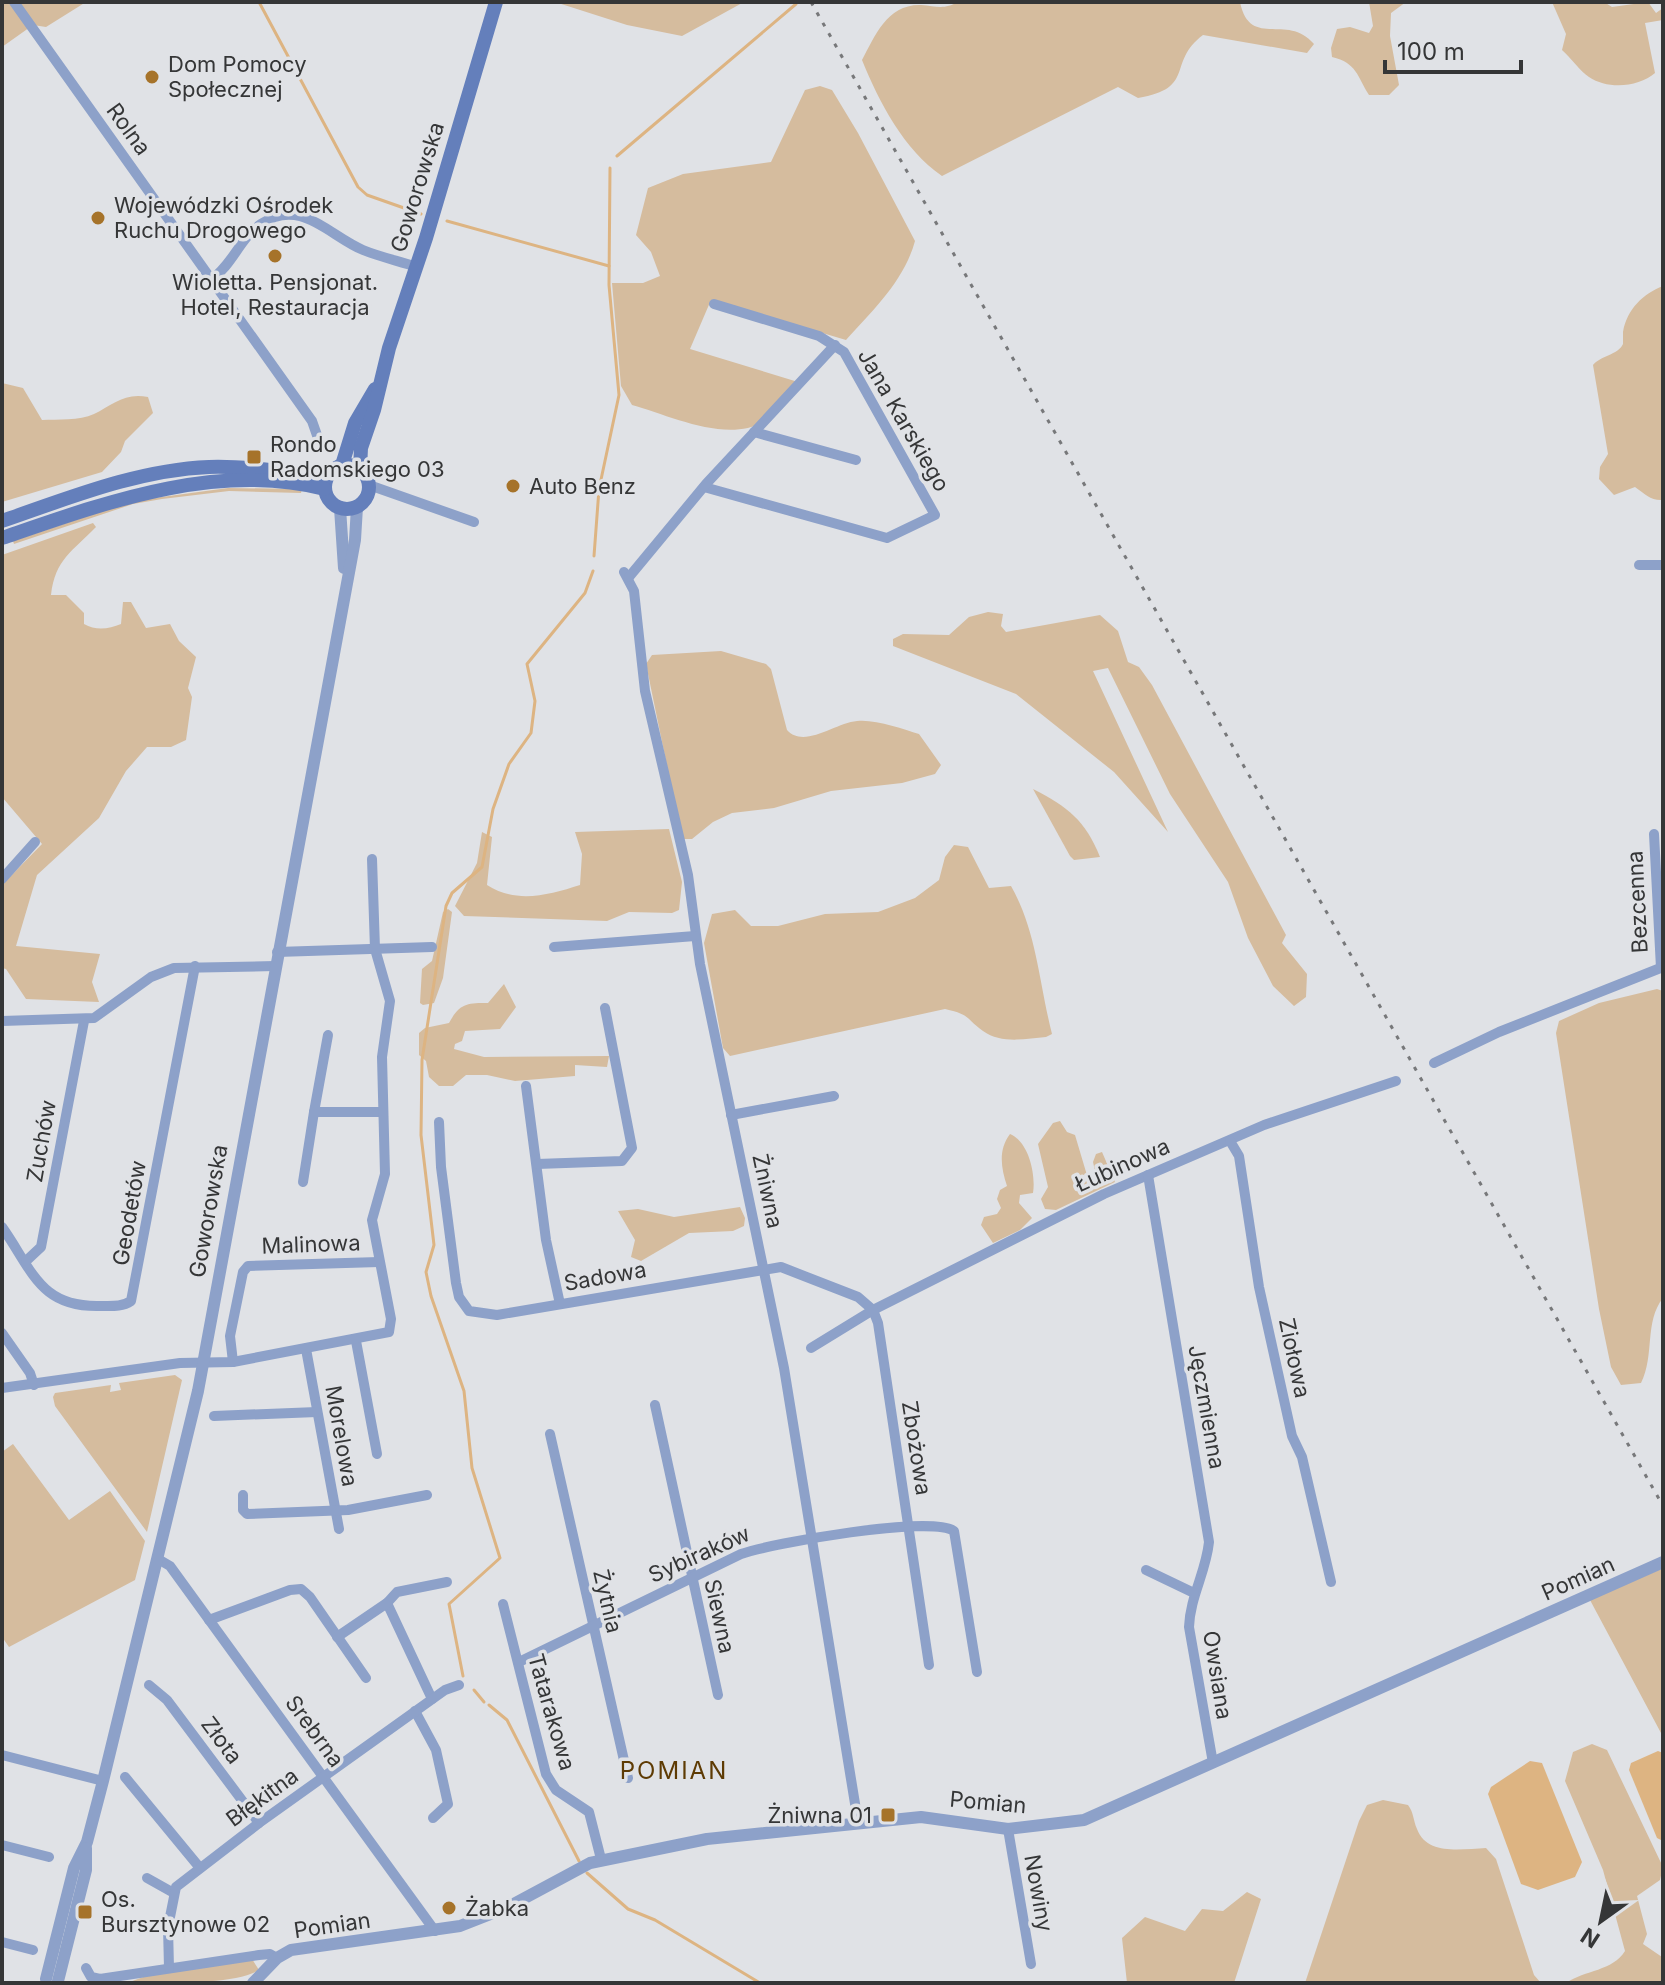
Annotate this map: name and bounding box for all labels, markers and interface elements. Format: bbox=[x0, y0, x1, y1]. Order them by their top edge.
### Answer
scale bar bbox=[1385, 24, 1521, 74]
text: 100 m bbox=[1397, 37, 1465, 66]
place label: Dom Pomocy Społecznej bbox=[168, 51, 307, 102]
marker: Dom Pomocy Społecznej bbox=[143, 68, 161, 86]
street label: Rolna bbox=[102, 98, 156, 160]
street label: Goworowska bbox=[385, 119, 449, 255]
place label: Wojewódzki Ośrodek Ruchu Drogowego bbox=[114, 192, 333, 243]
marker: Wojewódzki Ośrodek Ruchu Drogowego bbox=[89, 209, 107, 227]
marker: Wioletta. Pensjonat. Hotel, Restauracja bbox=[266, 247, 284, 265]
place label: Wioletta. Pensjonat. Hotel, Restauracja bbox=[172, 269, 378, 320]
street label: Jana Karskiego bbox=[853, 344, 955, 496]
place label: Rondo Radomskiego 03 bbox=[270, 431, 445, 482]
marker: Rondo Radomskiego 03 bbox=[245, 448, 263, 466]
place label: Auto Benz bbox=[529, 473, 636, 499]
marker: Auto Benz bbox=[504, 477, 522, 495]
street label: Bezcenna bbox=[1621, 850, 1653, 954]
street label: Zuchów bbox=[21, 1098, 61, 1184]
street label: Łubinowa bbox=[1071, 1133, 1173, 1197]
street label: Goworowska bbox=[183, 1142, 233, 1280]
street label: Żniwna bbox=[747, 1151, 789, 1231]
street label: Geodetów bbox=[107, 1158, 151, 1268]
street label: Malinowa bbox=[261, 1229, 361, 1259]
street label: Sadowa bbox=[562, 1256, 648, 1296]
street label: Ziołowa bbox=[1274, 1316, 1316, 1400]
street label: Jęczmienna bbox=[1183, 1343, 1231, 1471]
street label: Morelowa bbox=[320, 1383, 364, 1489]
street label: Zbożowa bbox=[897, 1399, 937, 1497]
street label: Sybiraków bbox=[644, 1520, 754, 1588]
street label: Pomian bbox=[1538, 1550, 1618, 1606]
street label: Żytnia bbox=[588, 1567, 628, 1635]
street label: Siewna bbox=[699, 1577, 741, 1655]
street label: Owsiana bbox=[1198, 1629, 1238, 1721]
street label: Tatarakowa bbox=[523, 1651, 581, 1773]
street label: Srebrna bbox=[280, 1690, 350, 1772]
street label: Złota bbox=[196, 1711, 248, 1769]
district label: POMIAN bbox=[620, 1756, 728, 1785]
street label: Błękitna bbox=[221, 1762, 303, 1832]
street label: Pomian bbox=[948, 1786, 1028, 1818]
place label: Żniwna 01 bbox=[767, 1802, 872, 1828]
marker: Żniwna 01 bbox=[879, 1806, 897, 1824]
street label: Nowiny bbox=[1019, 1852, 1059, 1934]
north arrow bbox=[1561, 1881, 1641, 1961]
place label: Os. Bursztynowe 02 bbox=[101, 1886, 270, 1937]
place label: Żabka bbox=[465, 1895, 529, 1921]
marker: Żabka bbox=[440, 1899, 458, 1917]
marker: Os. Bursztynowe 02 bbox=[76, 1903, 94, 1921]
street label: Pomian bbox=[292, 1907, 372, 1943]
text: N bbox=[1576, 1922, 1604, 1953]

